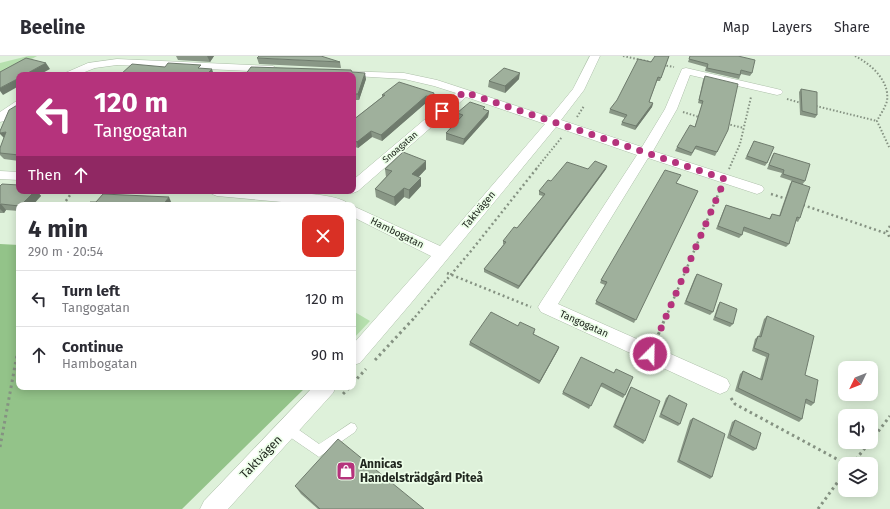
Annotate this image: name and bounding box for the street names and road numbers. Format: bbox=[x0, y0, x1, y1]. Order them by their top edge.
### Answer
street label: Snoagatan bbox=[381, 129, 419, 165]
street label: Taktvägen bbox=[460, 189, 498, 231]
street label: Hambogatan bbox=[368, 215, 426, 251]
street label: Tangogatan bbox=[558, 308, 610, 340]
street label: Taktvägen bbox=[237, 433, 285, 481]

